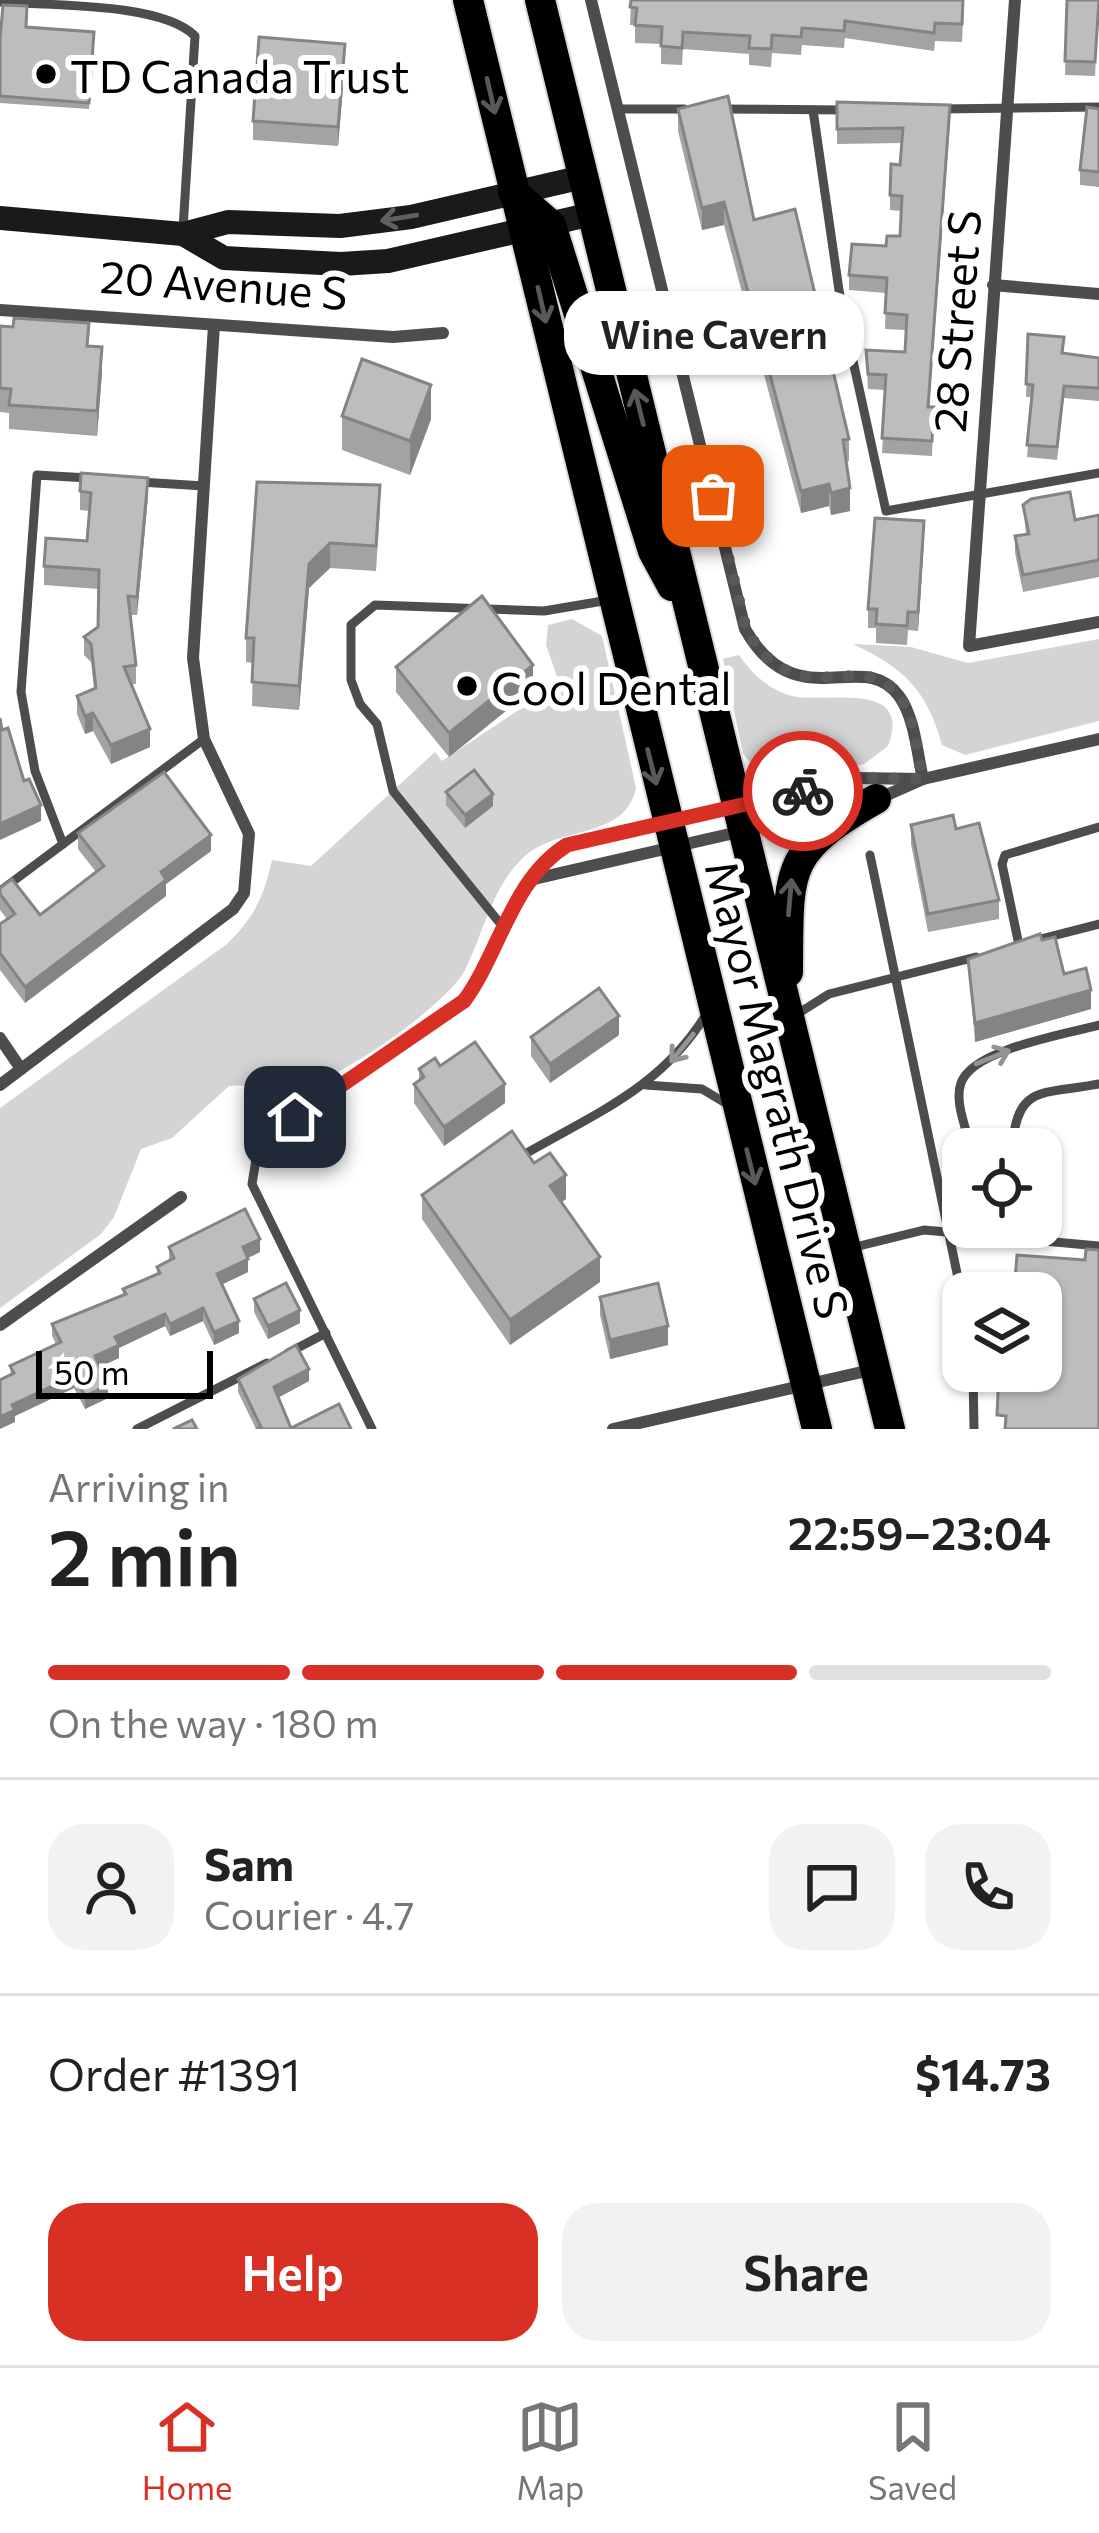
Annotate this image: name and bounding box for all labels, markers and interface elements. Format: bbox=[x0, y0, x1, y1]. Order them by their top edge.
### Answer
place label: TD Canada Trust bbox=[70, 47, 409, 102]
marker: TD Canada Trust bbox=[33, 61, 59, 87]
one-way arrow bbox=[480, 76, 503, 114]
one-way arrow bbox=[380, 207, 419, 230]
street label: 28 Street S bbox=[920, 208, 990, 434]
street label: 20 Avenue S bbox=[98, 247, 350, 319]
one-way arrow bbox=[532, 286, 554, 324]
callout: Wine Cavern bbox=[563, 292, 863, 376]
text: Wine Cavern bbox=[600, 309, 828, 357]
one-way arrow bbox=[627, 389, 649, 427]
pin bbox=[662, 445, 764, 547]
icon: bag bbox=[680, 463, 746, 529]
place label: Cool Dental bbox=[491, 659, 732, 714]
marker: Cool Dental bbox=[454, 673, 480, 699]
courier bbox=[743, 731, 863, 851]
one-way arrow bbox=[642, 747, 664, 785]
icon: bike bbox=[770, 758, 836, 824]
street label: Mayor Magrath Drive S bbox=[695, 854, 863, 1324]
one-way arrow bbox=[779, 878, 802, 917]
one-way arrow bbox=[669, 1032, 696, 1064]
one-way arrow bbox=[974, 1045, 1011, 1066]
pin bbox=[244, 1066, 346, 1168]
icon: home bbox=[262, 1084, 328, 1150]
map controls bbox=[942, 1128, 1062, 1392]
button: locate bbox=[942, 1128, 1062, 1248]
one-way arrow bbox=[741, 1148, 763, 1186]
button: layers bbox=[942, 1272, 1062, 1392]
scale bar bbox=[36, 1345, 213, 1398]
text: 50 m bbox=[54, 1351, 130, 1392]
text: Arriving in bbox=[48, 1462, 229, 1510]
text: 22:59–23:04 bbox=[788, 1504, 1051, 1559]
text: 2 min bbox=[48, 1507, 241, 1602]
text: On the way · 180 m bbox=[48, 1698, 378, 1746]
button: person bbox=[48, 1824, 174, 1950]
button: chat bbox=[769, 1824, 895, 1950]
button: phone bbox=[925, 1824, 1051, 1950]
text: Sam bbox=[204, 1835, 294, 1890]
text: Courier · 4.7 bbox=[204, 1890, 414, 1938]
text: Order #1391 bbox=[48, 2045, 300, 2100]
text: $14.73 bbox=[915, 2045, 1051, 2100]
button: Help bbox=[48, 2203, 538, 2341]
button: Share bbox=[562, 2203, 1051, 2341]
tab: Home bbox=[142, 2394, 233, 2507]
tab: Map bbox=[516, 2394, 584, 2507]
tab: Saved bbox=[868, 2394, 957, 2507]

